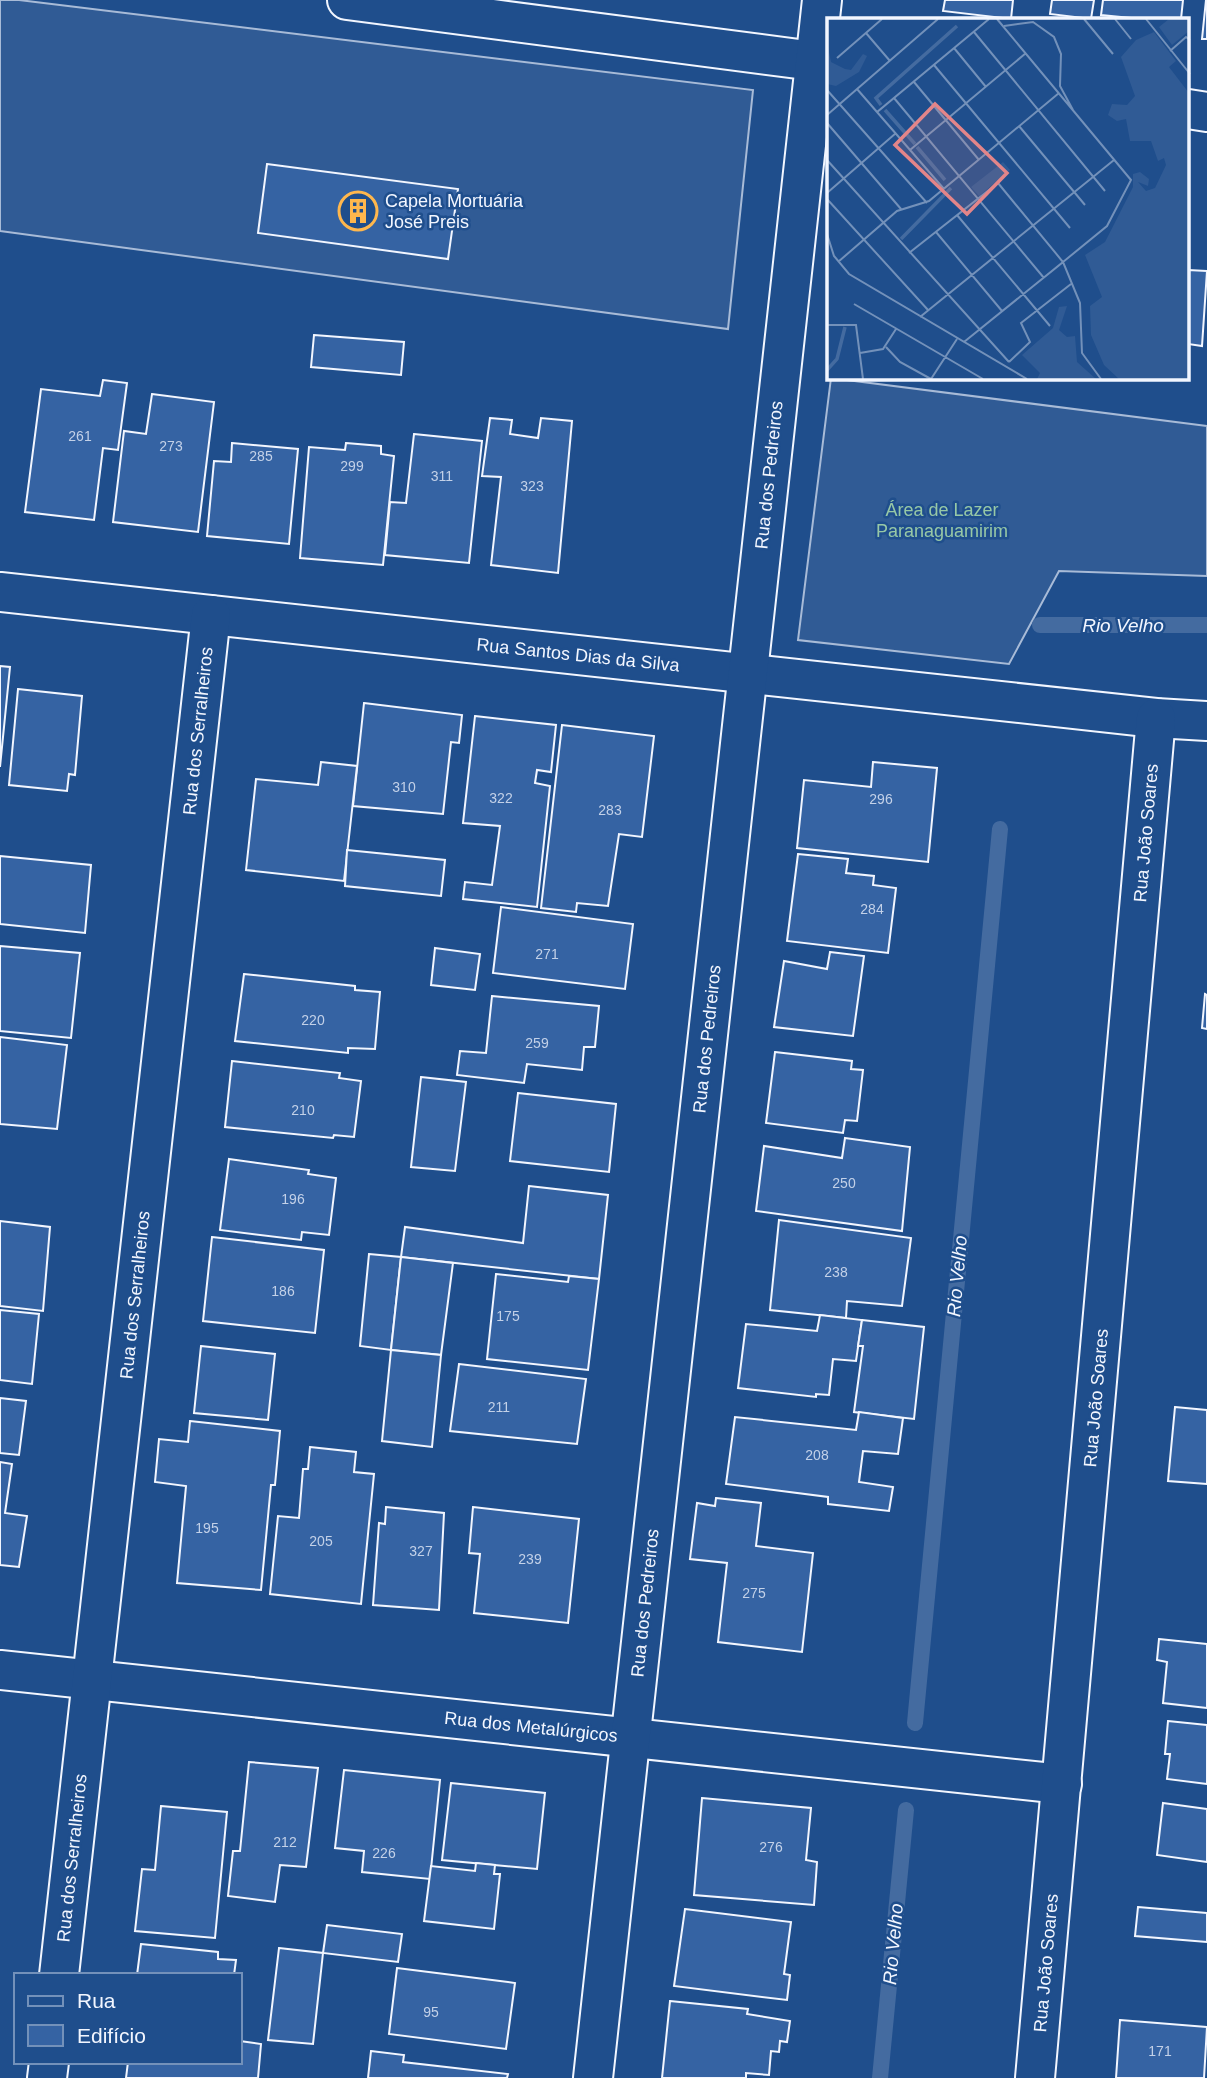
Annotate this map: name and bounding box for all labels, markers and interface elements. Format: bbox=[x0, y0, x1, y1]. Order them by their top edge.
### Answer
inset map bbox=[827, 18, 1190, 380]
building icon: Capela Mortuária José Preis bbox=[337, 190, 379, 232]
place label: Capela Mortuária José Preis bbox=[385, 191, 524, 232]
street label: Rua dos Pedreiros bbox=[751, 400, 787, 550]
house number: 261 bbox=[68, 428, 92, 444]
house number: 273 bbox=[159, 438, 183, 454]
house number: 285 bbox=[249, 448, 273, 464]
house number: 299 bbox=[340, 458, 364, 474]
house number: 311 bbox=[431, 468, 453, 484]
house number: 323 bbox=[520, 478, 544, 494]
park label: Área de Lazer Paranaguamirim bbox=[876, 500, 1008, 541]
water label: Rio Velho bbox=[1082, 615, 1164, 636]
street label: Rua Santos Dias da Silva bbox=[475, 634, 682, 676]
street label: Rua dos Serralheiros bbox=[179, 646, 217, 816]
street label: Rua João Soares bbox=[1130, 763, 1162, 903]
house number: 310 bbox=[392, 779, 416, 795]
house number: 322 bbox=[489, 790, 513, 806]
house number: 296 bbox=[869, 791, 893, 807]
house number: 283 bbox=[598, 802, 622, 818]
house number: 284 bbox=[860, 901, 884, 917]
house number: 271 bbox=[535, 946, 559, 962]
street label: Rua dos Pedreiros bbox=[689, 964, 725, 1114]
house number: 220 bbox=[301, 1012, 325, 1028]
house number: 259 bbox=[525, 1035, 549, 1051]
house number: 210 bbox=[291, 1102, 315, 1118]
house number: 250 bbox=[832, 1175, 856, 1191]
house number: 196 bbox=[281, 1191, 305, 1207]
street label: Rua dos Serralheiros bbox=[116, 1210, 154, 1380]
water label: Rio Velho bbox=[943, 1234, 971, 1318]
house number: 238 bbox=[824, 1264, 848, 1280]
house number: 186 bbox=[271, 1283, 295, 1299]
house number: 175 bbox=[496, 1308, 520, 1324]
street label: Rua João Soares bbox=[1080, 1328, 1112, 1468]
house number: 211 bbox=[488, 1399, 510, 1415]
house number: 208 bbox=[805, 1447, 829, 1463]
house number: 195 bbox=[195, 1520, 219, 1536]
street label: Rua dos Pedreiros bbox=[627, 1528, 663, 1678]
house number: 205 bbox=[309, 1533, 333, 1549]
house number: 327 bbox=[409, 1543, 433, 1559]
house number: 239 bbox=[518, 1551, 542, 1567]
house number: 275 bbox=[742, 1585, 766, 1601]
street label: Rua dos Metalúrgicos bbox=[443, 1708, 619, 1746]
street label: Rua dos Serralheiros bbox=[53, 1773, 91, 1943]
house number: 212 bbox=[273, 1834, 297, 1850]
house number: 276 bbox=[759, 1839, 783, 1855]
house number: 226 bbox=[372, 1845, 396, 1861]
street label: Rua João Soares bbox=[1030, 1893, 1062, 2033]
water label: Rio Velho bbox=[879, 1902, 907, 1986]
legend bbox=[14, 1973, 242, 2064]
text: Rua bbox=[77, 1989, 116, 2012]
house number: 95 bbox=[423, 2004, 439, 2020]
text: Edifício bbox=[77, 2024, 146, 2047]
house number: 171 bbox=[1148, 2043, 1172, 2059]

